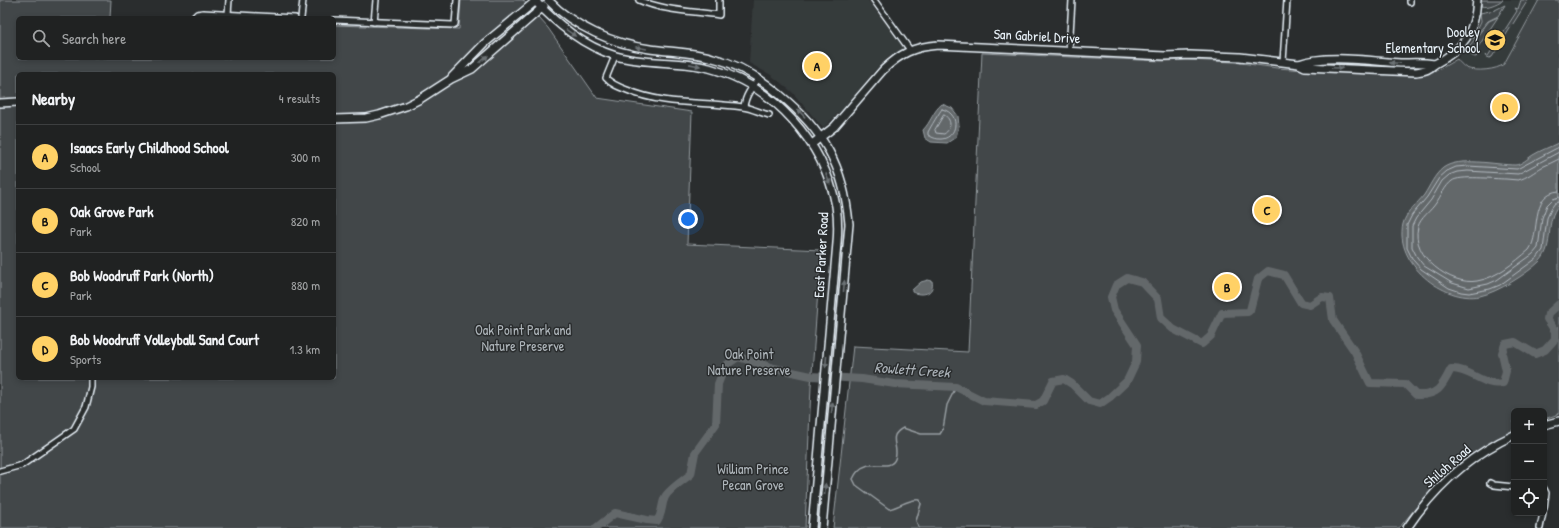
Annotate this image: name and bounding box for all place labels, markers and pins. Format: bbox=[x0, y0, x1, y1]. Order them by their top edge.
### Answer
place label: Dooley Elementary School bbox=[1386, 22, 1480, 58]
school or university icon: Dooley Elementary School bbox=[1482, 27, 1508, 53]
pin: A bbox=[804, 51, 830, 81]
pin: D bbox=[1492, 92, 1518, 122]
pin: C bbox=[1254, 195, 1280, 225]
pin: B bbox=[1214, 272, 1240, 302]

